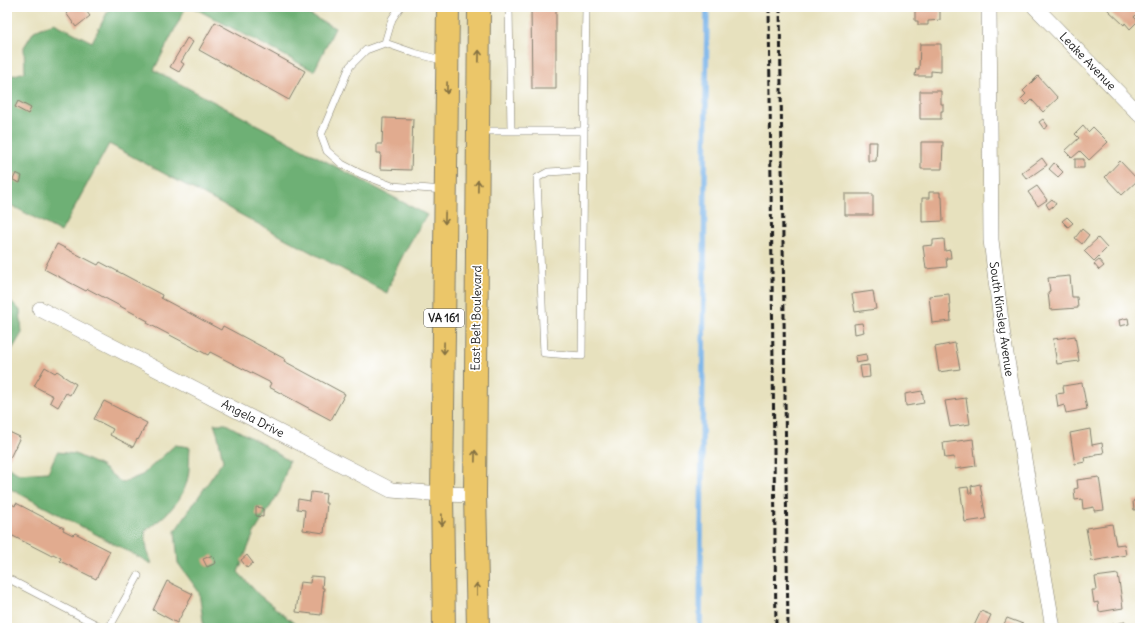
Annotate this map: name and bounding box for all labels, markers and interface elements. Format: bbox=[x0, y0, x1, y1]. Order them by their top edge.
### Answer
street label: Leake Avenue bbox=[1057, 29, 1119, 93]
one-way arrow bbox=[475, 50, 483, 63]
one-way arrow bbox=[443, 81, 451, 94]
one-way arrow bbox=[474, 180, 481, 193]
one-way arrow bbox=[441, 211, 449, 224]
street label: South Kinsley Avenue bbox=[987, 261, 1017, 377]
street label: East Belt Boulevard bbox=[468, 265, 484, 371]
road number: VA 161 bbox=[424, 309, 464, 327]
one-way arrow bbox=[440, 341, 448, 354]
street label: Angela Drive bbox=[219, 396, 287, 440]
one-way arrow bbox=[471, 450, 479, 463]
one-way arrow bbox=[439, 513, 446, 526]
one-way arrow bbox=[473, 583, 481, 596]

